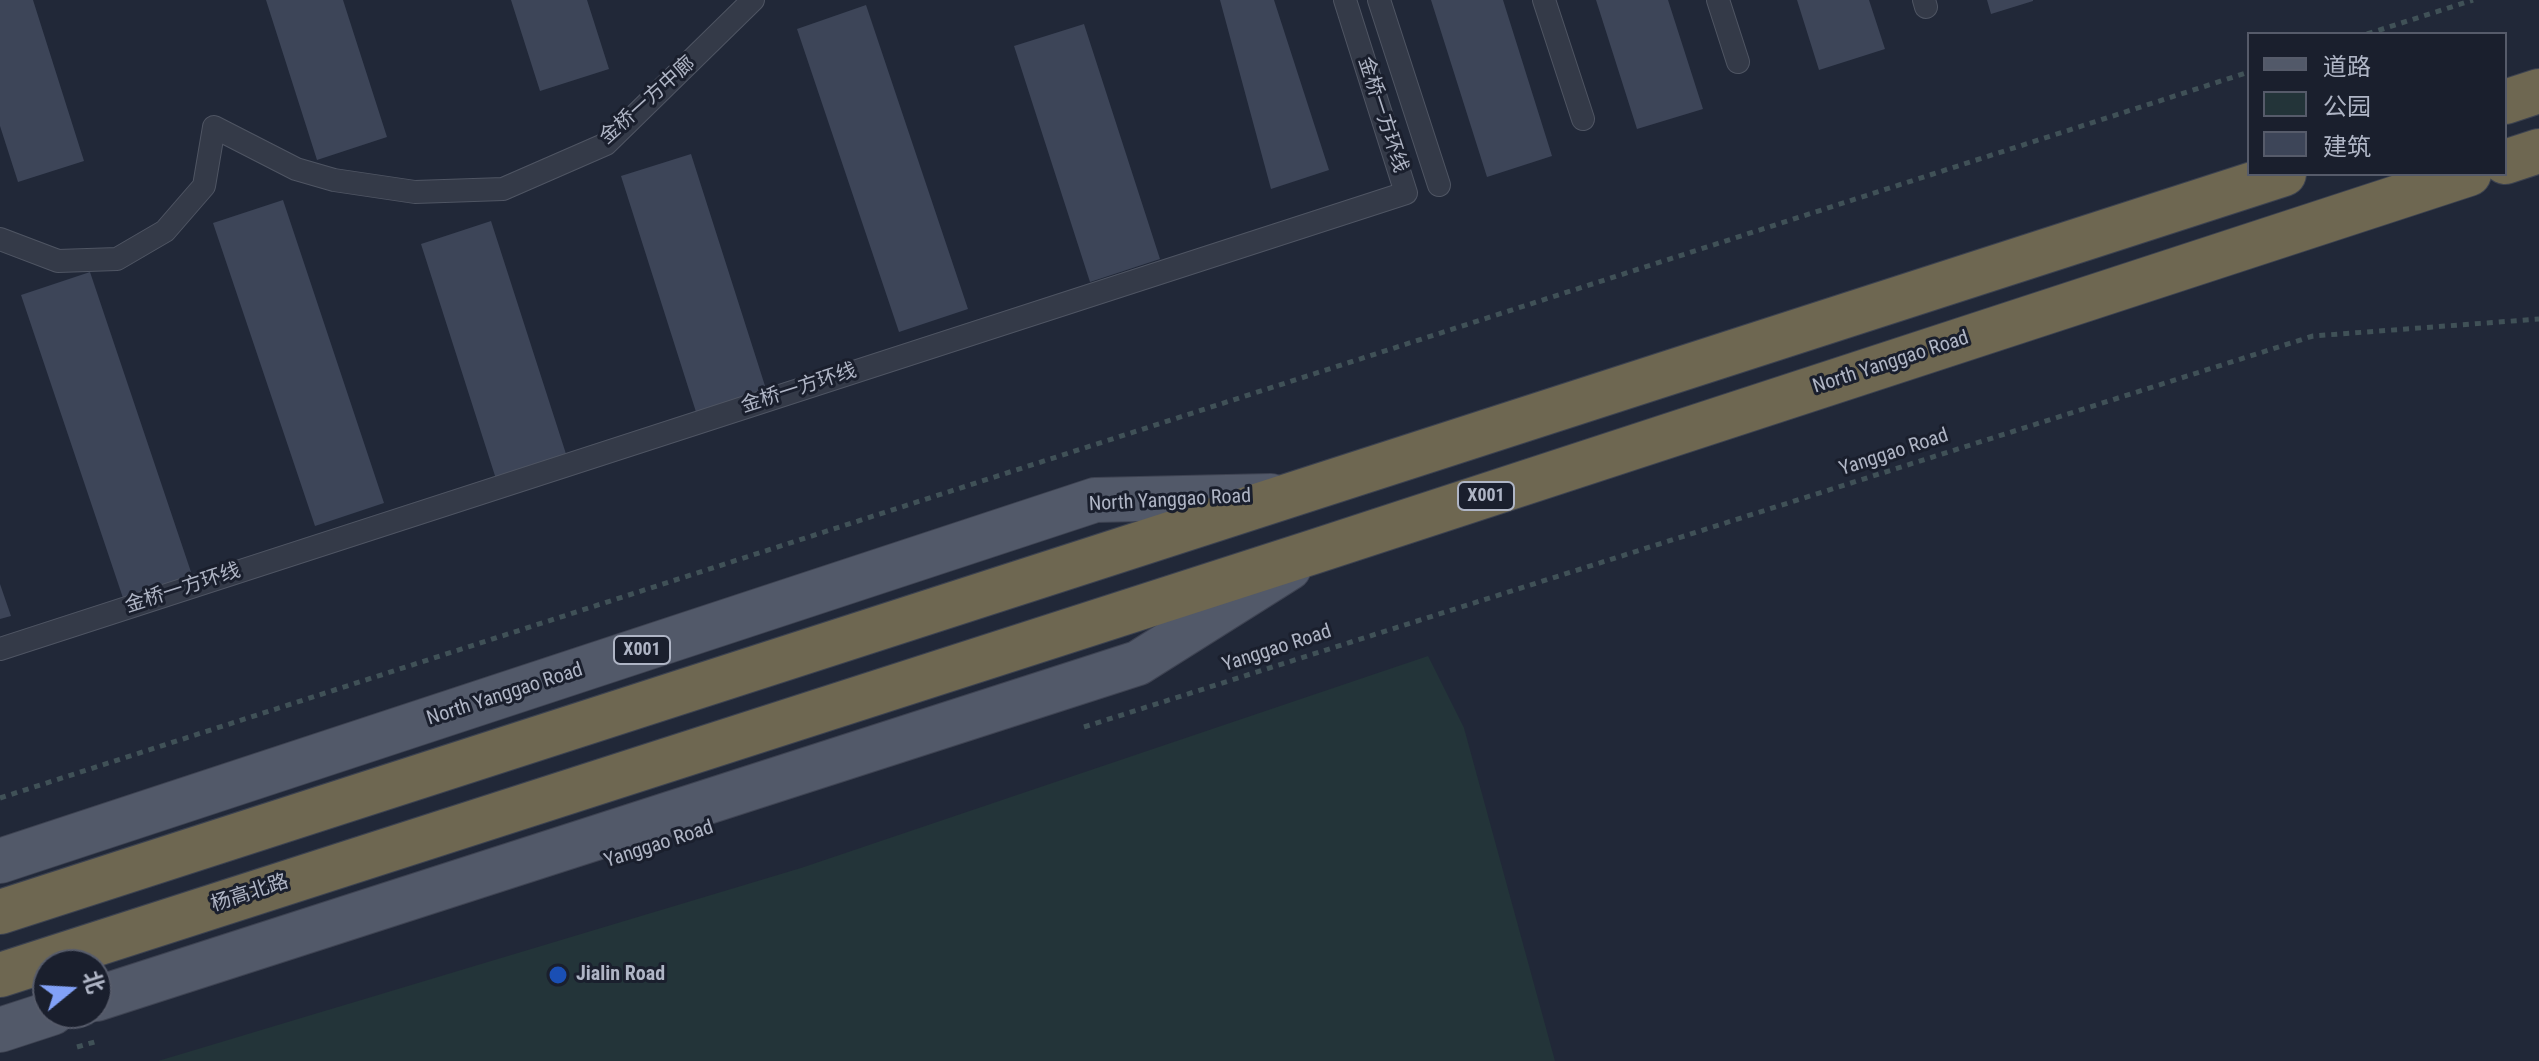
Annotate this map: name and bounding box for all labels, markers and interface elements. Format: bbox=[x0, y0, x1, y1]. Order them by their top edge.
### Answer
legend bbox=[2247, 32, 2507, 176]
street label: 金桥一方中廊 bbox=[595, 52, 701, 150]
text: 道路 bbox=[2323, 53, 2371, 81]
street label: 金桥一方环线 bbox=[1352, 54, 1412, 176]
text: 公园 bbox=[2323, 93, 2371, 121]
text: 建筑 bbox=[2323, 133, 2371, 161]
street label: North Yanggao Road bbox=[1810, 327, 1972, 399]
street label: 金桥一方环线 bbox=[738, 359, 860, 419]
street label: Yanggao Road bbox=[1836, 424, 1952, 482]
road number: X001 bbox=[1458, 482, 1514, 510]
street label: North Yanggao Road bbox=[1088, 485, 1252, 517]
street label: 金桥一方环线 bbox=[122, 559, 244, 619]
street label: Yanggao Road bbox=[1219, 620, 1335, 678]
road number: X001 bbox=[614, 636, 670, 664]
street label: North Yanggao Road bbox=[424, 659, 586, 731]
street label: Yanggao Road bbox=[601, 816, 717, 874]
street label: 杨高北路 bbox=[208, 870, 292, 918]
north arrow bbox=[32, 949, 112, 1029]
place label: Jialin Road bbox=[576, 963, 665, 987]
marker: Jialin Road bbox=[547, 964, 569, 986]
text: 北 bbox=[78, 968, 109, 996]

